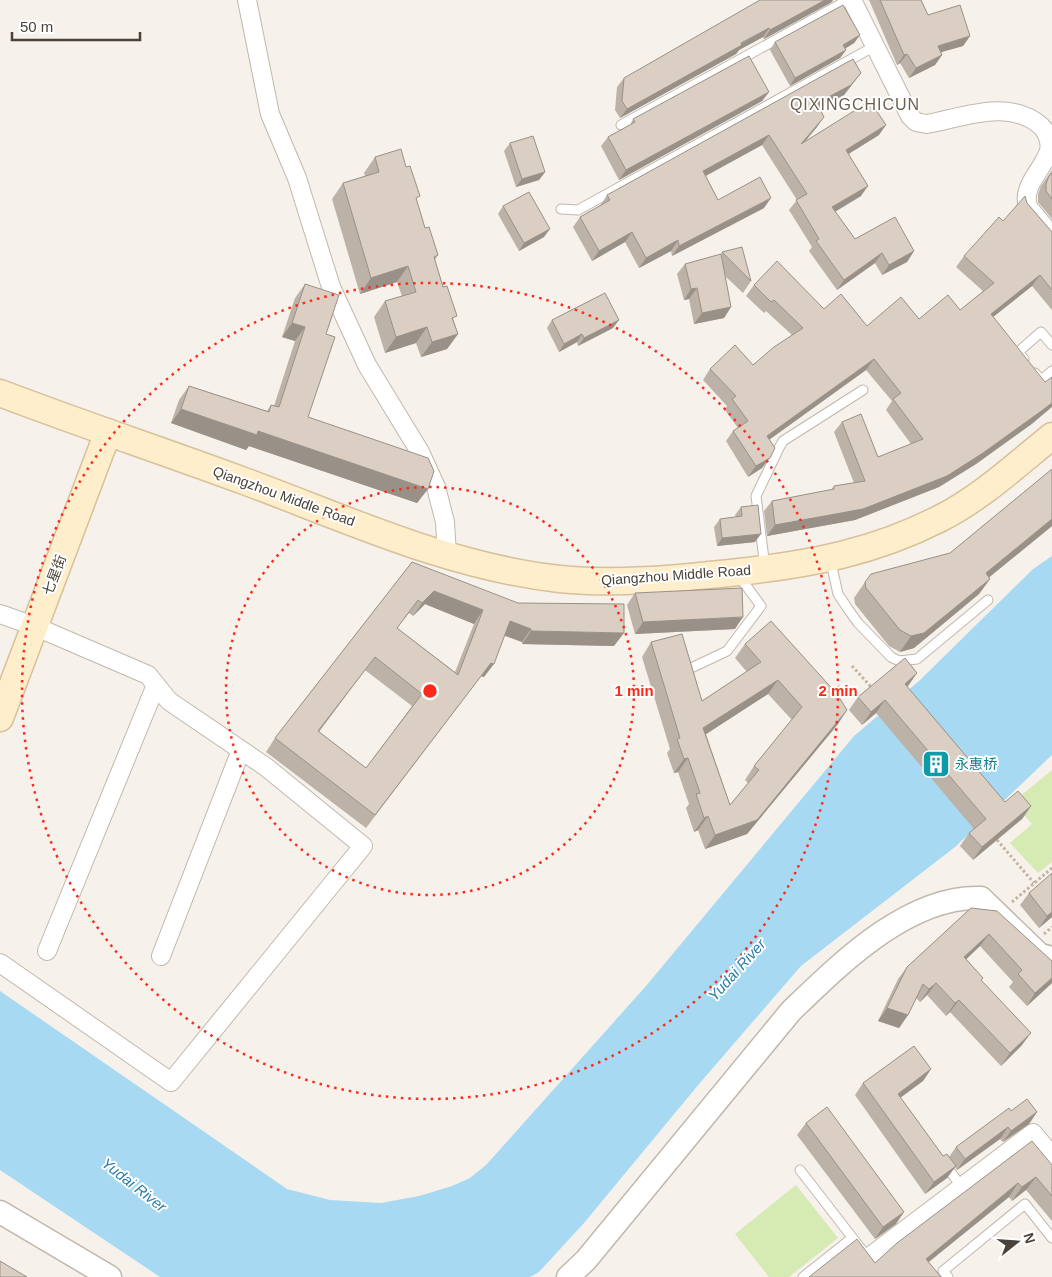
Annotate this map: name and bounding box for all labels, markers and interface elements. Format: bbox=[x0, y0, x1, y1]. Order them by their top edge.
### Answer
scale bar bbox=[12, 10, 140, 42]
text: 50 m bbox=[20, 18, 53, 35]
district label: QIXINGCHICUN bbox=[790, 96, 920, 113]
street label: Qiangzhou Middle Road bbox=[211, 463, 357, 529]
street label: 七星街 bbox=[39, 553, 69, 597]
street label: Qiangzhou Middle Road bbox=[601, 562, 751, 588]
centre of rings bbox=[421, 682, 439, 700]
text: 1 min bbox=[614, 682, 654, 699]
text: 2 min bbox=[818, 682, 858, 699]
building icon: 永惠桥 bbox=[921, 749, 951, 779]
place label: 永惠桥 bbox=[955, 756, 997, 772]
water label: Yudai River bbox=[705, 935, 769, 1004]
water label: Yudai River bbox=[99, 1154, 171, 1216]
north arrow bbox=[992, 1217, 1042, 1267]
text: N bbox=[1020, 1231, 1039, 1245]

